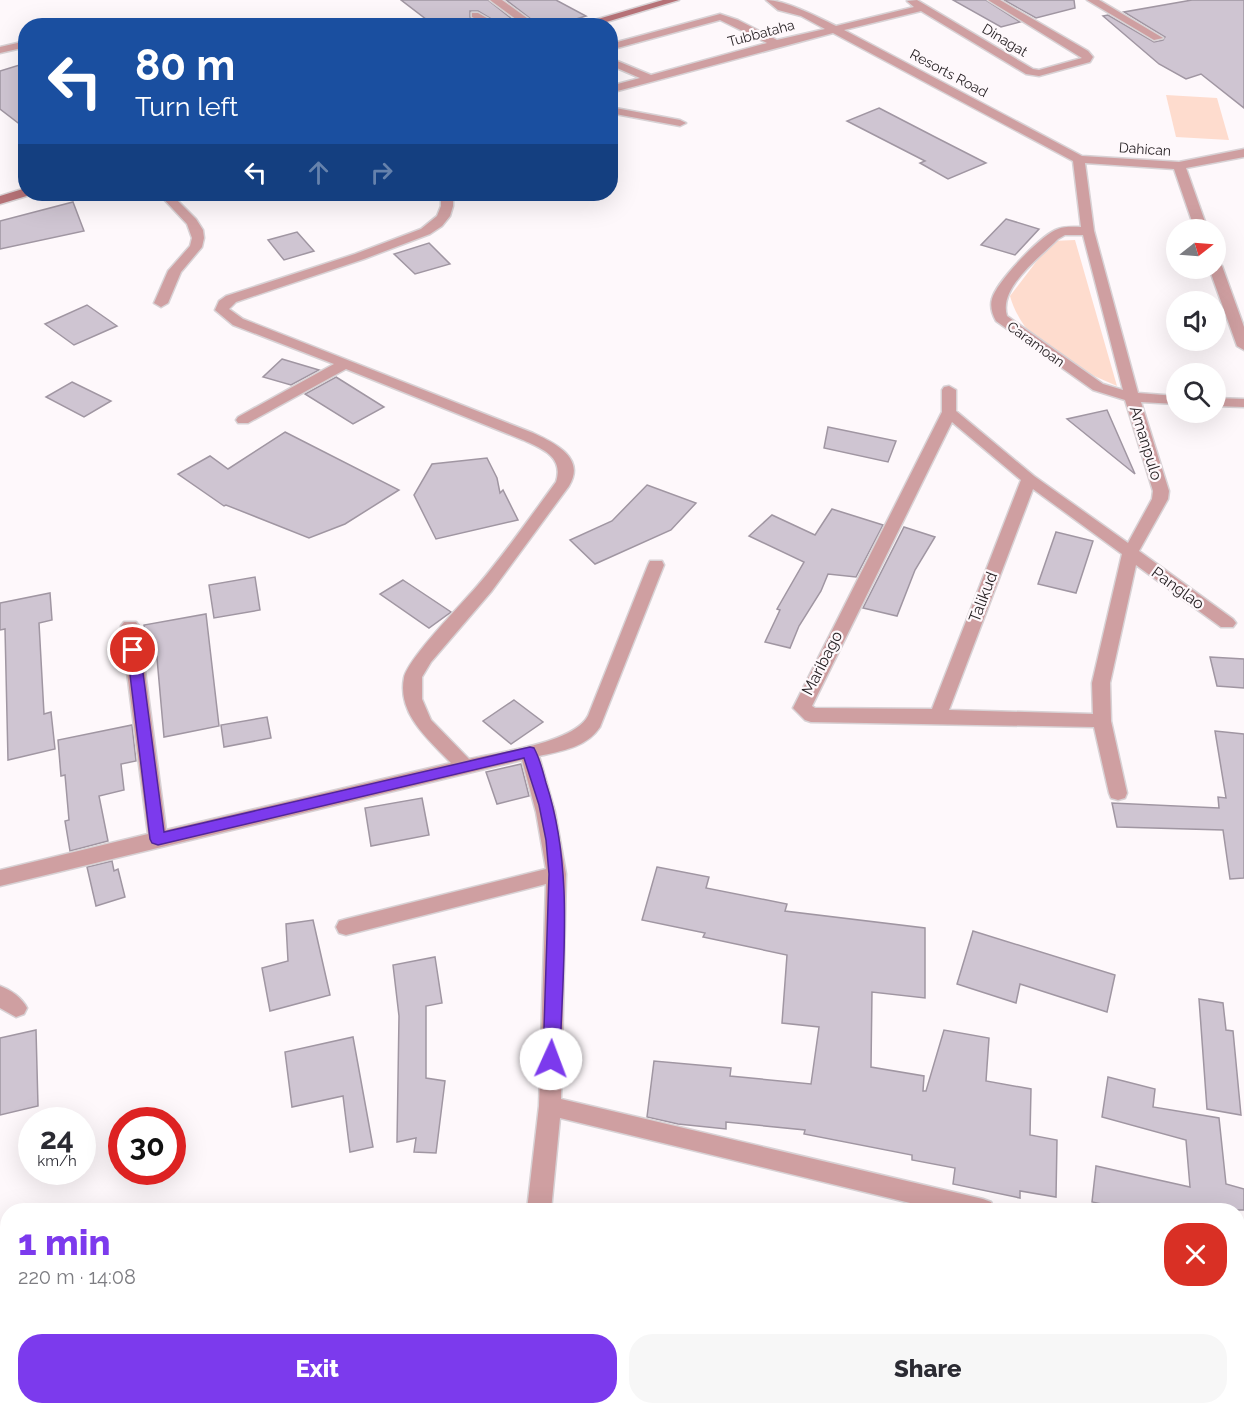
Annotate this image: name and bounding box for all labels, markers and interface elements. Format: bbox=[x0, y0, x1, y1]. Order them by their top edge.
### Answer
street label: Tubbataha bbox=[726, 16, 796, 50]
street label: Dinagat bbox=[980, 20, 1031, 60]
text: 80 m bbox=[135, 41, 235, 90]
icon: left bbox=[36, 42, 114, 120]
street label: Resorts Road bbox=[907, 46, 991, 100]
text: Turn left bbox=[135, 91, 238, 122]
street label: Dahican bbox=[1118, 139, 1172, 159]
icon: left bbox=[239, 156, 272, 189]
icon: ahead bbox=[302, 156, 335, 189]
icon: right bbox=[365, 156, 398, 189]
north arrow bbox=[1166, 219, 1226, 279]
map controls bbox=[1166, 219, 1226, 423]
button: sound bbox=[1166, 291, 1226, 351]
street label: Caramoan bbox=[1004, 318, 1068, 370]
button: search bbox=[1166, 363, 1226, 423]
street label: Amanpulo bbox=[1126, 403, 1166, 483]
street label: Panglao bbox=[1148, 563, 1208, 613]
street label: Talikud bbox=[965, 569, 1001, 625]
pin bbox=[107, 624, 158, 675]
street label: Maribago bbox=[798, 628, 846, 698]
icon: arrive bbox=[116, 633, 149, 666]
position arrow bbox=[519, 1027, 583, 1091]
speed limit sign: 30 bbox=[108, 1107, 186, 1185]
text: 24 bbox=[40, 1121, 74, 1156]
text: km/h bbox=[37, 1152, 77, 1170]
text: 1 min bbox=[18, 1221, 110, 1263]
button: close bbox=[1164, 1223, 1227, 1286]
text: 220 m · 14:08 bbox=[18, 1265, 136, 1289]
button: Exit bbox=[18, 1334, 617, 1403]
button: Share bbox=[629, 1334, 1227, 1403]

